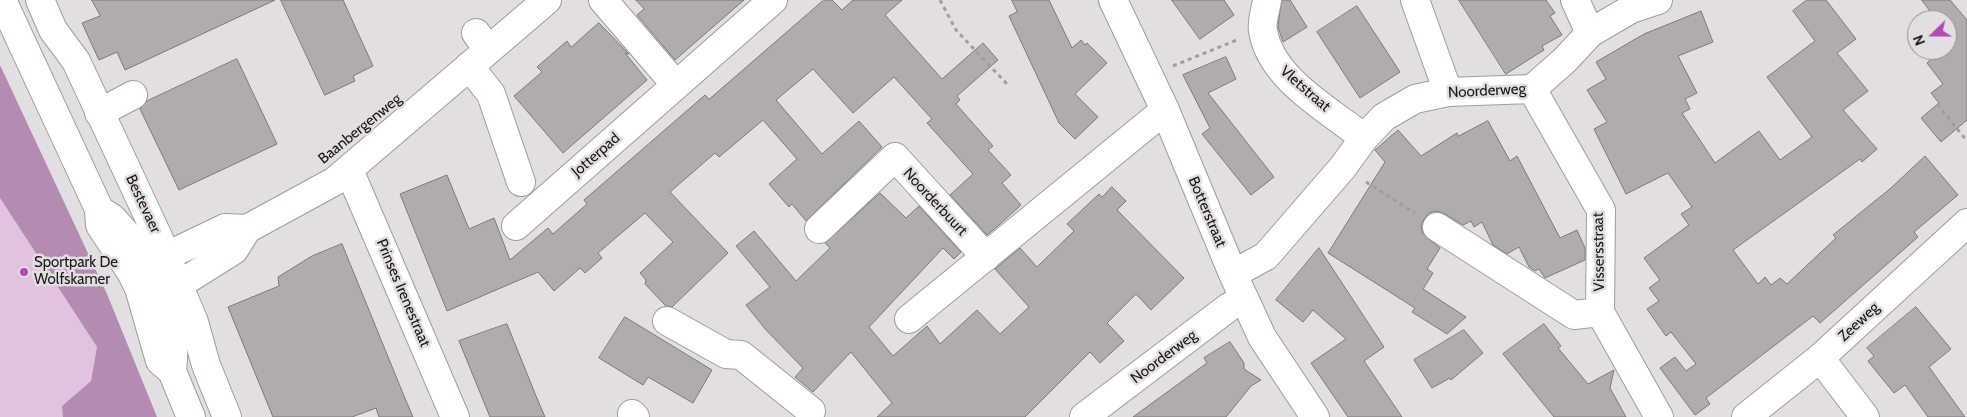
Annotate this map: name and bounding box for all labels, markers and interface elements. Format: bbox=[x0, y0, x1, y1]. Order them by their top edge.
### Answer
north arrow bbox=[1907, 10, 1957, 60]
text: N bbox=[1909, 32, 1929, 48]
street label: Vletstraat bbox=[1276, 62, 1334, 116]
street label: Noorderweg bbox=[1448, 80, 1526, 102]
street label: Baanbergenweg bbox=[315, 90, 405, 168]
street label: Jotterpad bbox=[568, 129, 624, 181]
street label: Noorderbuurt bbox=[899, 164, 971, 240]
street label: Bestevaer bbox=[122, 172, 164, 236]
street label: Botterstraat bbox=[1184, 174, 1230, 250]
street label: Vissersstraat bbox=[1589, 212, 1609, 292]
street label: Prinses Irenestraat bbox=[372, 236, 434, 350]
place label: Sportpark De Wolfskamer bbox=[34, 254, 118, 289]
marker: Sportpark De Wolfskamer bbox=[18, 266, 30, 278]
street label: Zeeweg bbox=[1835, 299, 1883, 345]
street label: Noorderweg bbox=[1127, 326, 1201, 388]

